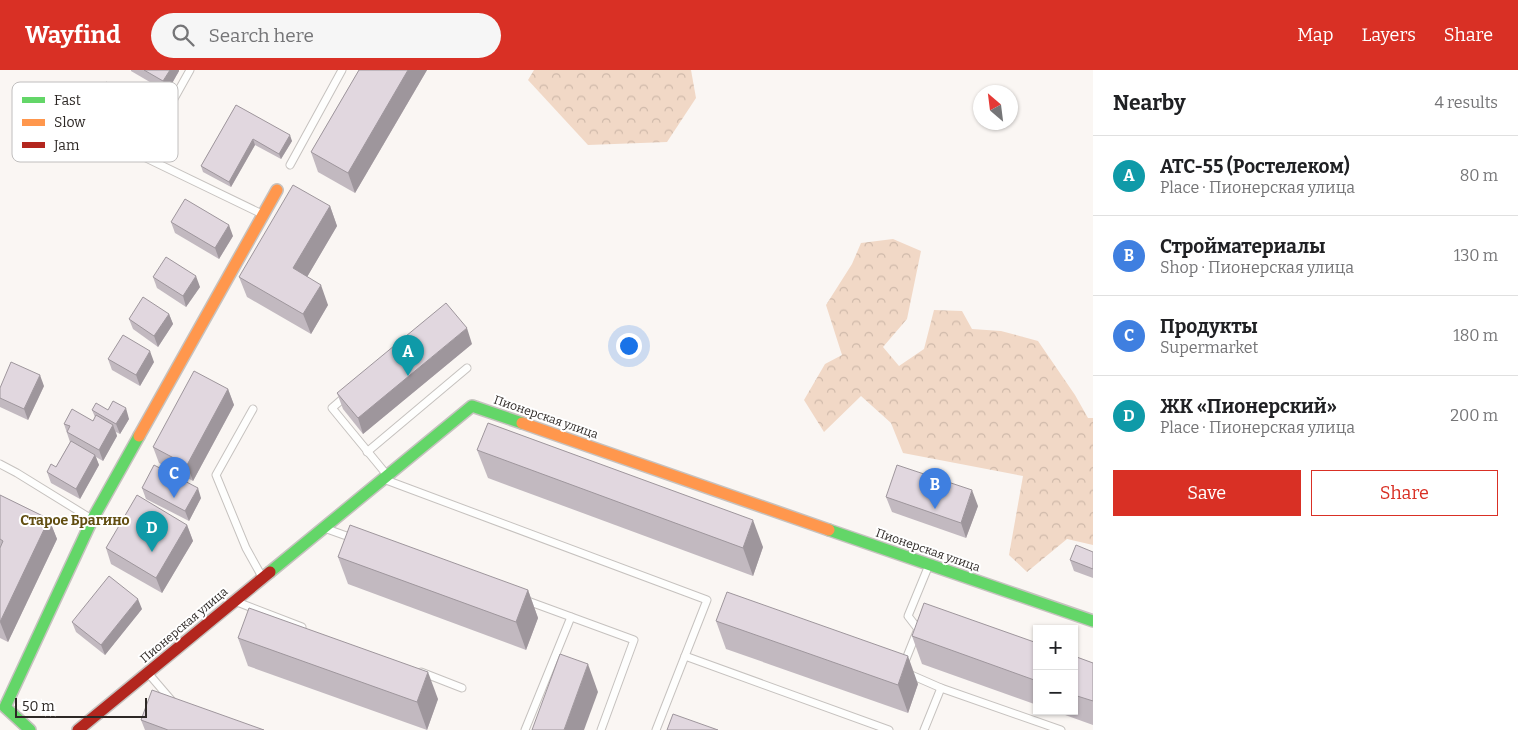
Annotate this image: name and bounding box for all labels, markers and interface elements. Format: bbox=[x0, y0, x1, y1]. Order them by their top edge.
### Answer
search box bbox=[151, 13, 501, 58]
text: Wayfind bbox=[25, 21, 121, 49]
icon: search bbox=[169, 21, 197, 49]
text: Search here bbox=[209, 24, 314, 47]
text: Map bbox=[1297, 24, 1333, 46]
text: Layers bbox=[1361, 24, 1416, 46]
text: Share bbox=[1444, 24, 1493, 46]
legend bbox=[12, 82, 178, 162]
north arrow bbox=[973, 85, 1018, 130]
text: Nearby bbox=[1113, 90, 1186, 116]
text: Fast bbox=[54, 92, 81, 109]
text: 4 results bbox=[1435, 93, 1498, 112]
text: Slow bbox=[54, 114, 86, 131]
text: Jam bbox=[53, 137, 80, 154]
text: АТС-55 (Ростелеком) bbox=[1160, 155, 1350, 178]
text: A bbox=[1123, 166, 1135, 185]
text: 80 m bbox=[1460, 166, 1498, 185]
text: Place · Пионерская улица bbox=[1160, 178, 1355, 197]
text: Стройматериалы bbox=[1160, 235, 1325, 258]
text: B bbox=[1124, 246, 1134, 265]
text: 130 m bbox=[1454, 246, 1498, 265]
text: Shop · Пионерская улица bbox=[1160, 258, 1354, 277]
text: Продукты bbox=[1160, 315, 1258, 338]
text: C bbox=[1124, 326, 1134, 345]
text: 180 m bbox=[1453, 326, 1498, 345]
your location bbox=[616, 333, 642, 359]
pin: A bbox=[392, 335, 424, 376]
text: Supermarket bbox=[1160, 338, 1258, 357]
street label: Пионерская улица bbox=[492, 393, 600, 442]
text: ЖК «Пионерский» bbox=[1160, 395, 1337, 418]
text: D bbox=[1123, 406, 1135, 425]
text: 200 m bbox=[1450, 406, 1498, 425]
text: Place · Пионерская улица bbox=[1160, 418, 1355, 437]
pin: C bbox=[158, 457, 190, 498]
pin: B bbox=[919, 468, 951, 509]
button: Save bbox=[1113, 470, 1301, 516]
button: Share bbox=[1311, 470, 1498, 516]
pin: D bbox=[136, 511, 168, 552]
district label: Старое Брагино bbox=[20, 512, 130, 529]
street label: Пионерская улица bbox=[874, 526, 982, 575]
street label: Пионерская улица bbox=[138, 584, 231, 666]
map controls bbox=[1033, 625, 1078, 715]
button: + bbox=[1033, 625, 1078, 670]
button: − bbox=[1033, 670, 1078, 715]
scale bar bbox=[15, 695, 148, 718]
text: 50 m bbox=[22, 698, 55, 715]

